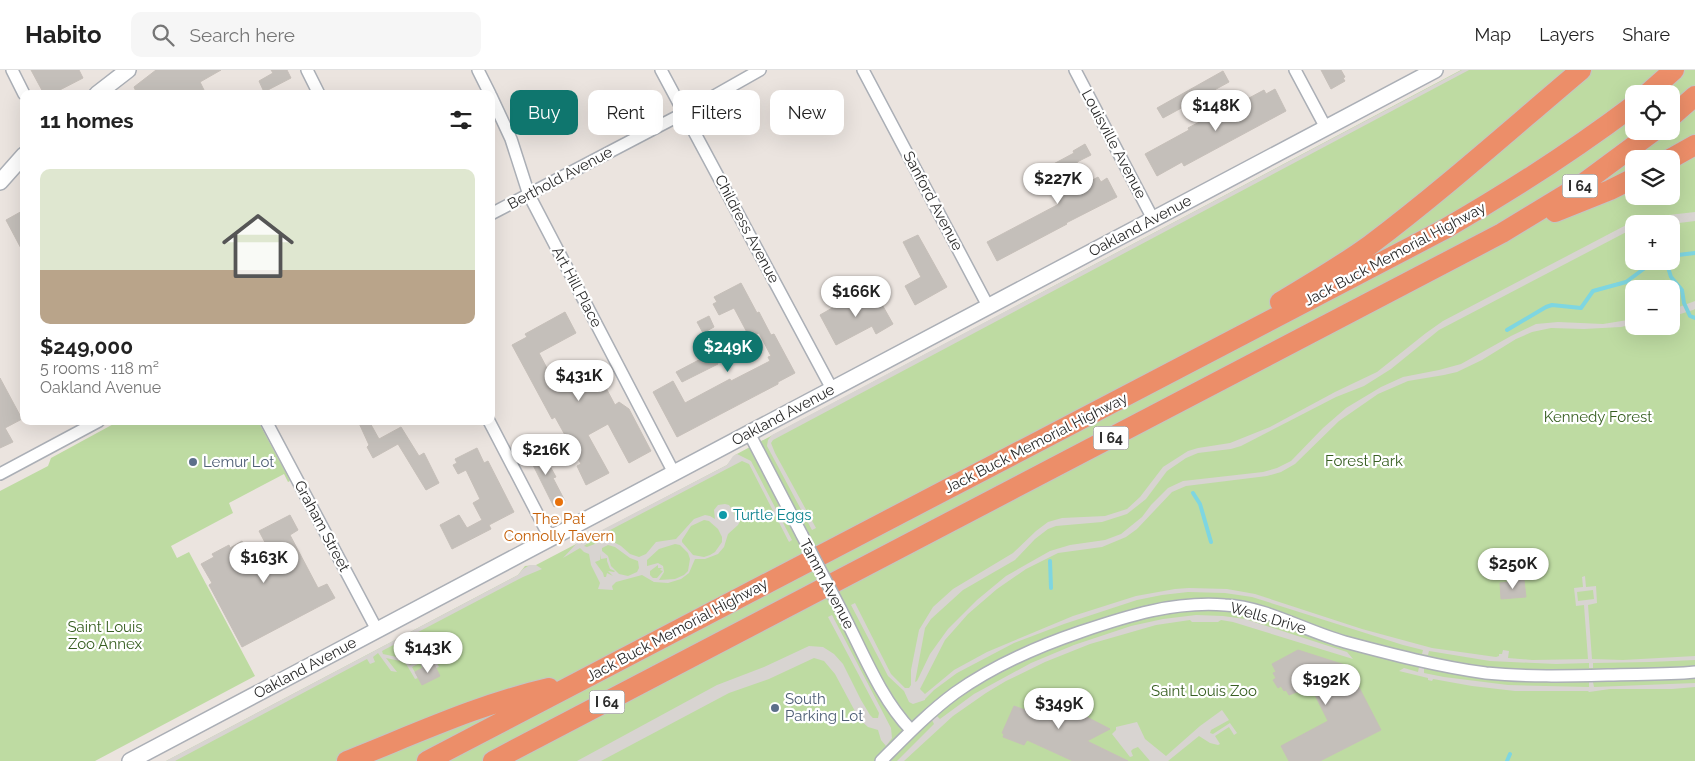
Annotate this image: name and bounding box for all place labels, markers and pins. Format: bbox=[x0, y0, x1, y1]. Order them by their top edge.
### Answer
pin: $148K bbox=[1181, 90, 1251, 132]
pin: $227K bbox=[1023, 162, 1093, 205]
pin: $166K bbox=[821, 276, 891, 318]
pin: $249K bbox=[693, 330, 763, 373]
pin: $431K bbox=[544, 360, 614, 402]
pin: $216K bbox=[511, 434, 581, 476]
place label: Lemur Lot bbox=[203, 453, 274, 471]
marker: Lemur Lot bbox=[187, 456, 199, 468]
marker: The Pat Connolly Tavern bbox=[553, 496, 565, 508]
place label: Turtle Eggs bbox=[733, 506, 812, 524]
marker: Turtle Eggs bbox=[717, 509, 729, 521]
place label: The Pat Connolly Tavern bbox=[504, 510, 614, 545]
pin: $163K bbox=[229, 542, 299, 584]
pin: $250K bbox=[1478, 548, 1548, 590]
pin: $143K bbox=[393, 632, 463, 674]
pin: $192K bbox=[1291, 664, 1361, 706]
pin: $349K bbox=[1024, 688, 1094, 730]
place label: South Parking Lot bbox=[785, 690, 863, 725]
marker: South Parking Lot bbox=[769, 702, 781, 714]

